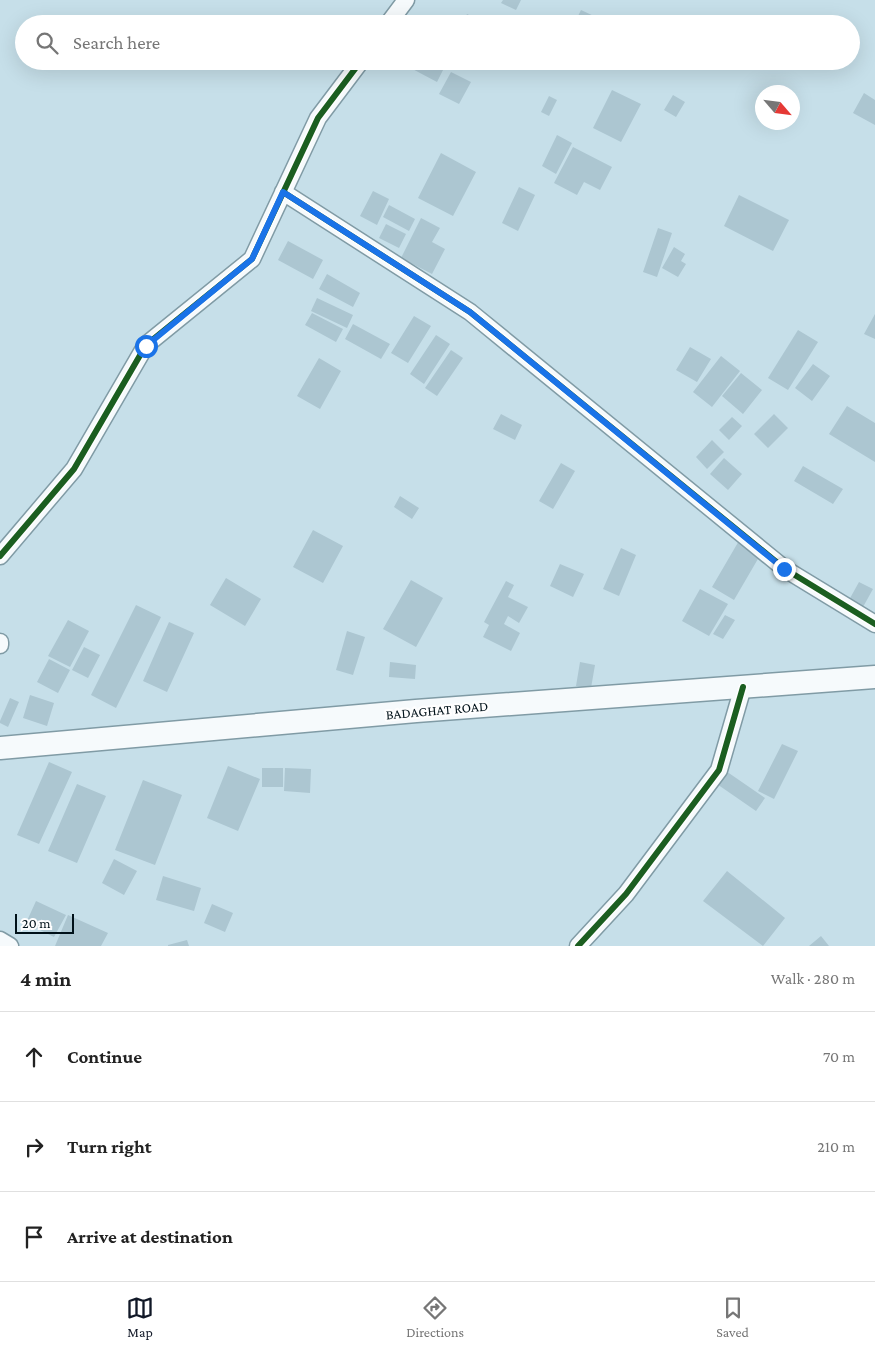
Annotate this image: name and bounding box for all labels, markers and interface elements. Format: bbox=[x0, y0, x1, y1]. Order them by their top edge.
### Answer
search box bbox=[15, 15, 860, 70]
icon: search bbox=[33, 29, 61, 57]
text: Search here bbox=[73, 32, 160, 53]
north arrow bbox=[755, 85, 800, 130]
route start bbox=[135, 335, 158, 358]
route end bbox=[773, 558, 796, 581]
street label: BADAGHAT ROAD bbox=[385, 698, 489, 722]
scale bar bbox=[15, 911, 74, 934]
text: 20 m bbox=[22, 915, 50, 931]
text: 4 min bbox=[20, 967, 71, 991]
text: Walk · 280 m bbox=[771, 970, 855, 987]
icon: ahead bbox=[20, 1043, 48, 1071]
text: Continue bbox=[67, 1046, 142, 1067]
text: 70 m bbox=[823, 1048, 855, 1065]
icon: right bbox=[20, 1133, 48, 1161]
text: Turn right bbox=[67, 1136, 152, 1157]
text: 210 m bbox=[817, 1138, 855, 1155]
icon: arrive bbox=[20, 1223, 48, 1251]
text: Arrive at destination bbox=[67, 1226, 233, 1247]
tab: Map bbox=[126, 1294, 154, 1340]
tab: Directions bbox=[406, 1294, 464, 1340]
tab: Saved bbox=[716, 1294, 749, 1340]

